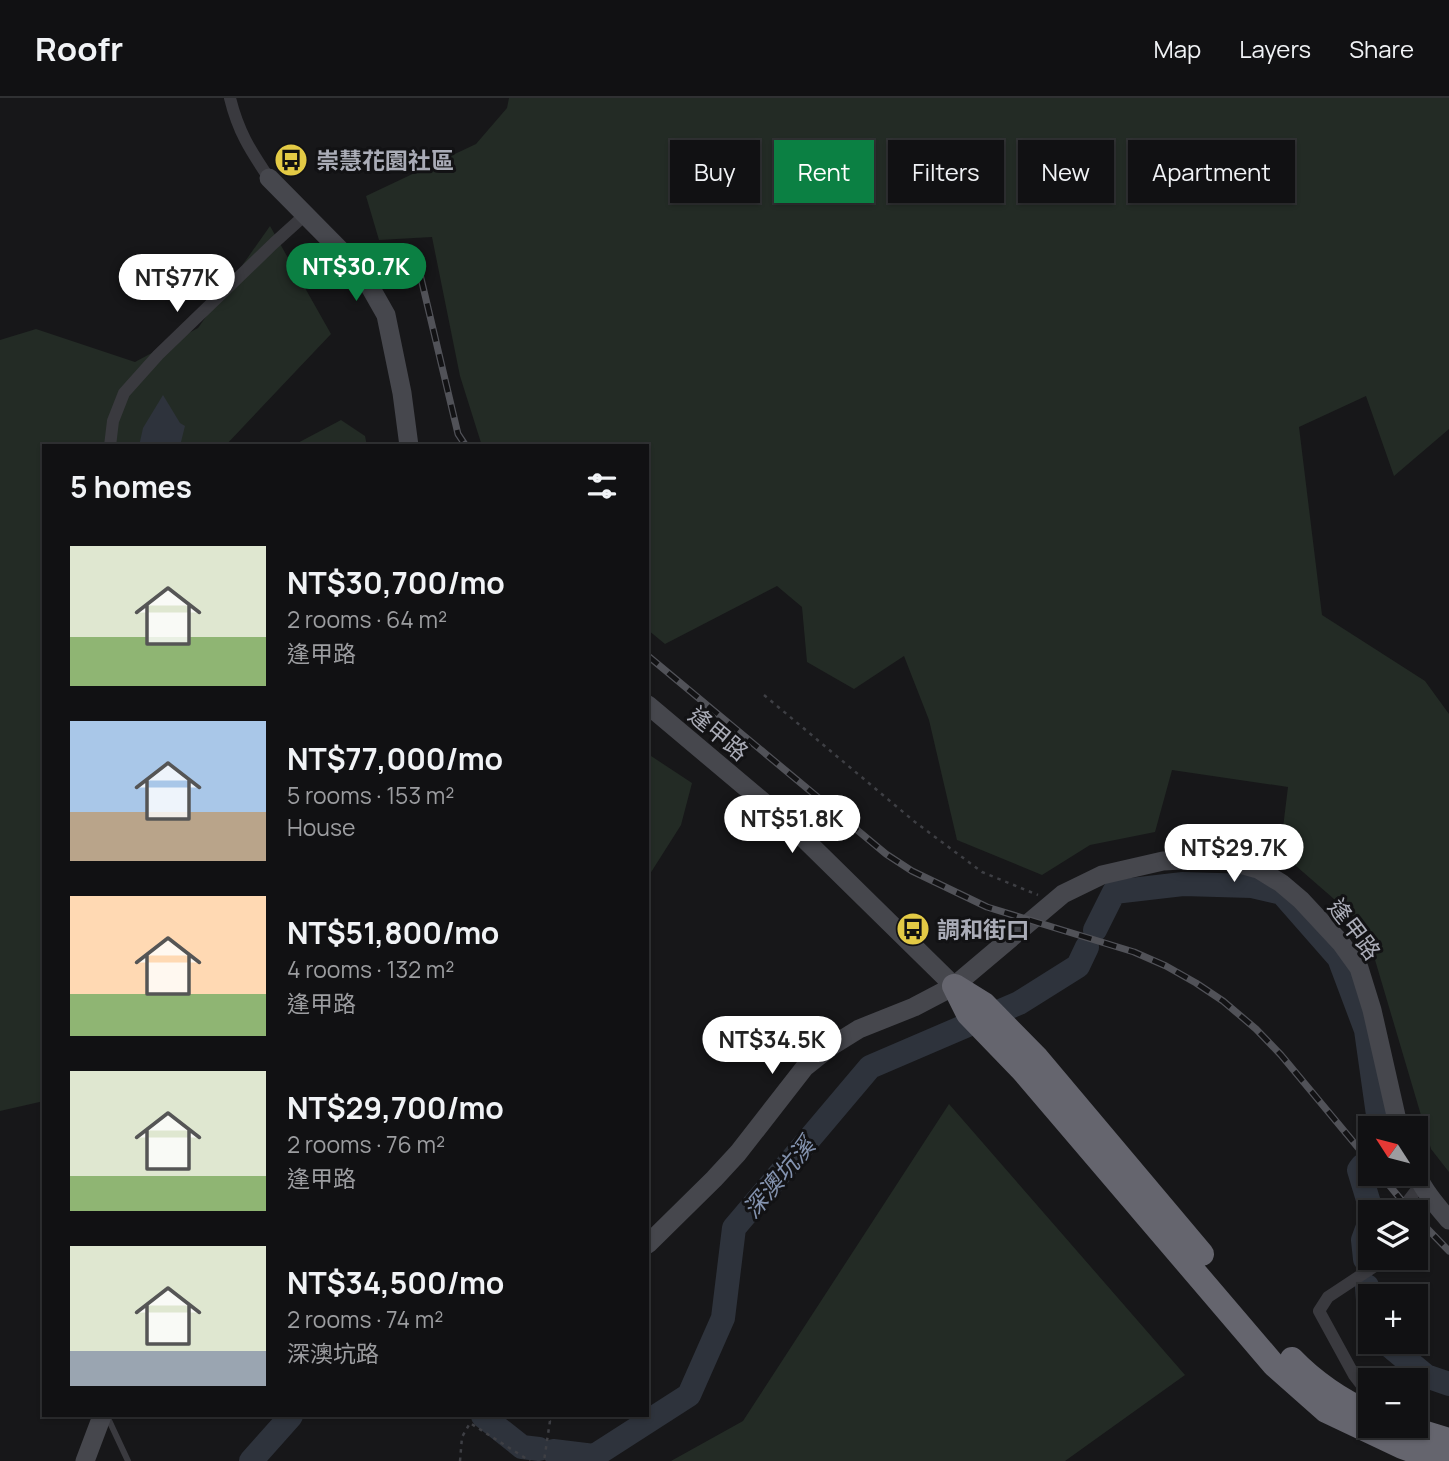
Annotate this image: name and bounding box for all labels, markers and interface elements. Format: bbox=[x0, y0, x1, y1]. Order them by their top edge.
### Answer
text: Roofr bbox=[35, 26, 123, 71]
text: Map bbox=[1154, 32, 1201, 65]
text: Layers bbox=[1239, 32, 1311, 65]
text: Share bbox=[1349, 32, 1414, 65]
chip: Buy bbox=[670, 140, 760, 203]
chip: Rent bbox=[774, 140, 874, 203]
chip: Filters bbox=[888, 140, 1004, 203]
chip: New bbox=[1018, 140, 1114, 203]
chip: Apartment bbox=[1128, 140, 1295, 203]
bus stop icon: 崇慧花園社區 bbox=[272, 141, 310, 179]
place label: 崇慧花園社區 bbox=[316, 144, 454, 176]
pin: NT$30.7K bbox=[284, 244, 428, 303]
text: NT$30.7K bbox=[302, 250, 410, 282]
pin: NT$77K bbox=[120, 254, 234, 314]
text: NT$77K bbox=[135, 261, 219, 293]
text: 5 homes bbox=[70, 466, 192, 507]
icon: filters bbox=[583, 467, 621, 505]
text: NT$30,700/mo bbox=[287, 562, 505, 603]
icon: home bbox=[126, 574, 210, 658]
text: 2 rooms · 64 m² bbox=[287, 603, 447, 635]
text: 逢甲路 bbox=[287, 637, 356, 669]
street label: 逢甲路 bbox=[682, 699, 756, 767]
text: NT$77,000/mo bbox=[287, 738, 503, 779]
icon: home bbox=[126, 749, 210, 833]
text: 5 rooms · 153 m² bbox=[287, 779, 454, 811]
pin: NT$51.8K bbox=[720, 796, 864, 855]
text: NT$51.8K bbox=[740, 802, 844, 834]
text: House bbox=[287, 811, 356, 843]
pin: NT$29.7K bbox=[1162, 824, 1306, 884]
text: NT$29.7K bbox=[1181, 831, 1287, 863]
street label: 逢甲路 bbox=[1321, 892, 1389, 966]
bus stop icon: 調和街口 bbox=[894, 910, 932, 948]
text: NT$51,800/mo bbox=[287, 912, 499, 953]
place label: 調和街口 bbox=[937, 913, 1029, 945]
icon: home bbox=[126, 924, 210, 1008]
text: 4 rooms · 132 m² bbox=[287, 953, 455, 985]
text: 逢甲路 bbox=[287, 987, 356, 1019]
pin: NT$34.5K bbox=[700, 1016, 844, 1076]
text: NT$34.5K bbox=[718, 1023, 826, 1055]
text: NT$29,700/mo bbox=[287, 1087, 504, 1128]
icon: home bbox=[126, 1099, 210, 1183]
north arrow bbox=[1358, 1116, 1428, 1186]
map controls bbox=[1358, 1116, 1428, 1438]
water label: 深澳坑溪 bbox=[735, 1127, 823, 1224]
text: 2 rooms · 76 m² bbox=[287, 1128, 445, 1160]
text: 逢甲路 bbox=[287, 1162, 356, 1194]
button: layers bbox=[1358, 1200, 1428, 1270]
text: NT$34,500/mo bbox=[287, 1262, 504, 1303]
icon: home bbox=[126, 1274, 210, 1358]
button: + bbox=[1358, 1284, 1428, 1354]
text: 2 rooms · 74 m² bbox=[287, 1303, 443, 1335]
text: 深澳坑路 bbox=[287, 1337, 379, 1369]
button: − bbox=[1358, 1368, 1428, 1438]

